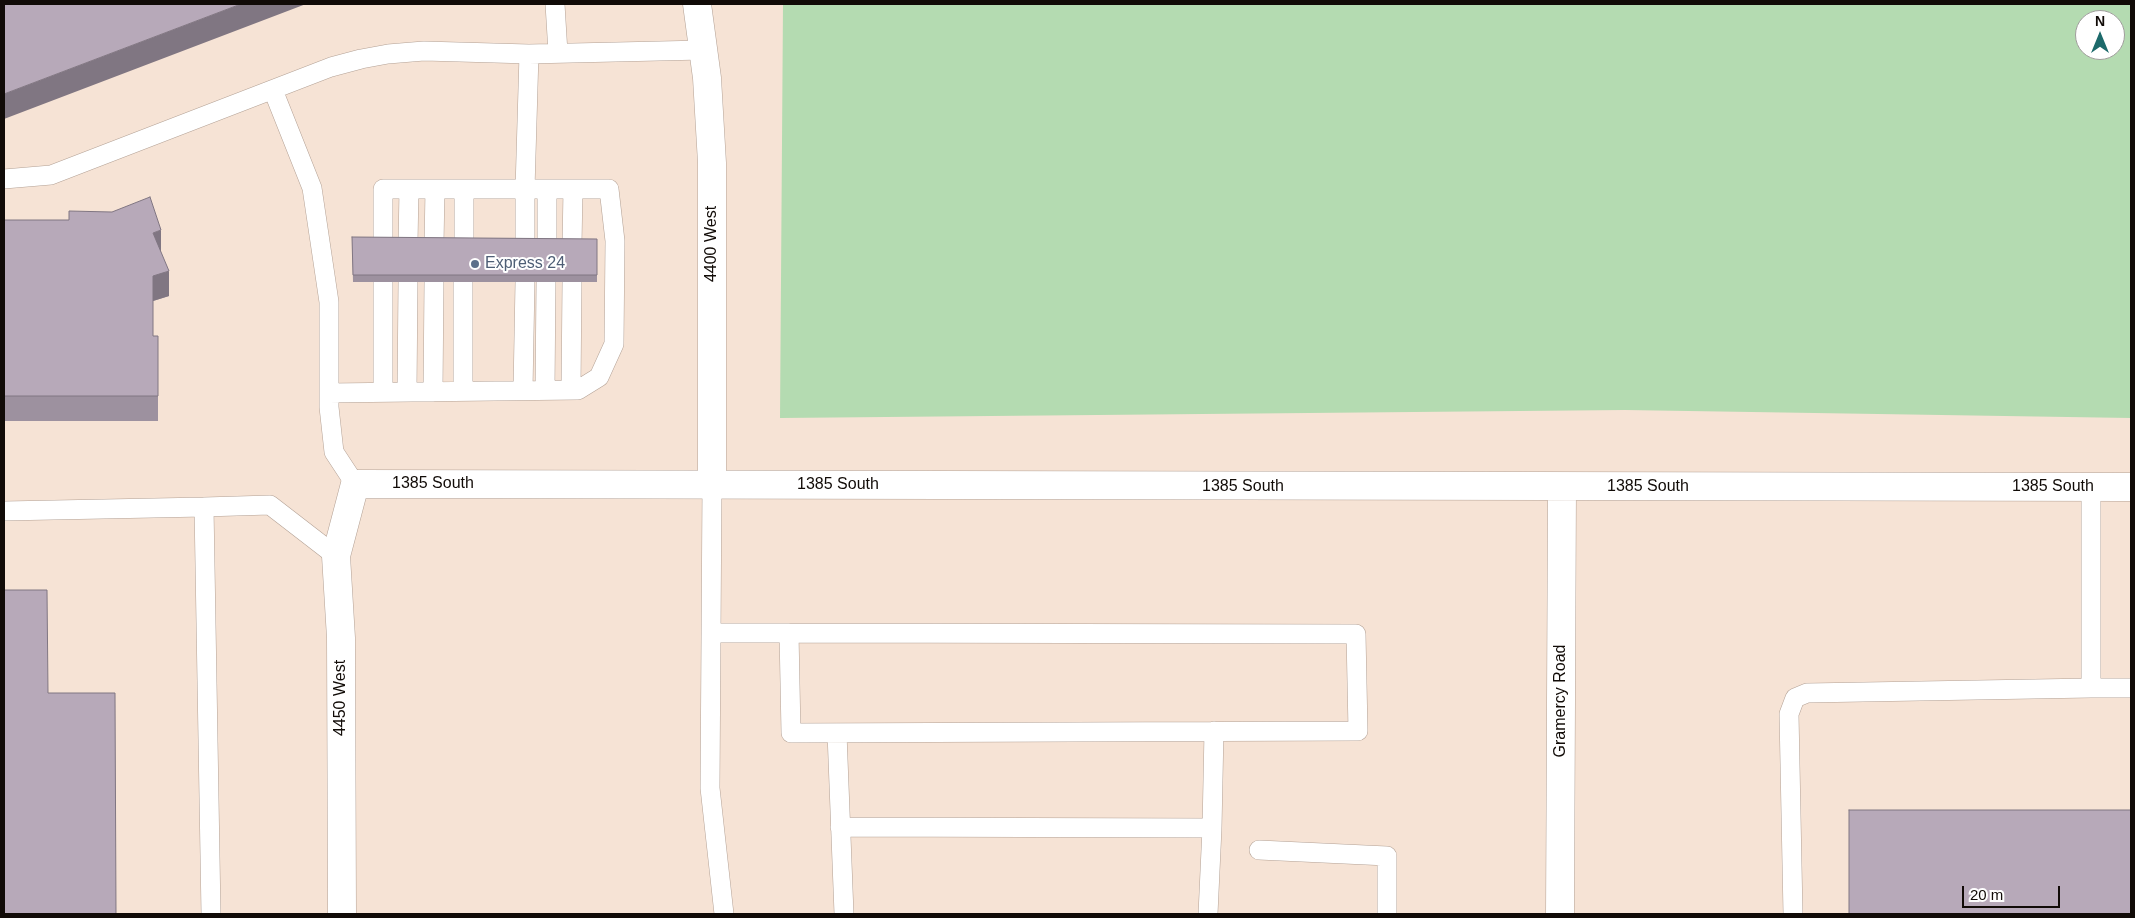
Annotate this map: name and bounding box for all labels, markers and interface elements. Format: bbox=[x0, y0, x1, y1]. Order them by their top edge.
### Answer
north arrow bbox=[2075, 10, 2125, 60]
text: N bbox=[2095, 13, 2105, 29]
street label: 4400 West bbox=[702, 206, 722, 282]
place label: Express 24 bbox=[485, 254, 565, 274]
marker: Express 24 bbox=[469, 258, 481, 270]
street label: 1385 South bbox=[392, 474, 474, 494]
street label: 1385 South bbox=[797, 475, 879, 495]
street label: 1385 South bbox=[1202, 477, 1284, 497]
street label: 1385 South bbox=[1607, 477, 1689, 497]
street label: 1385 South bbox=[2012, 477, 2094, 497]
street label: Gramercy Road bbox=[1551, 645, 1571, 757]
street label: 4450 West bbox=[331, 660, 351, 736]
scale bar bbox=[1965, 876, 2062, 908]
text: 20 m bbox=[1970, 886, 2003, 903]

